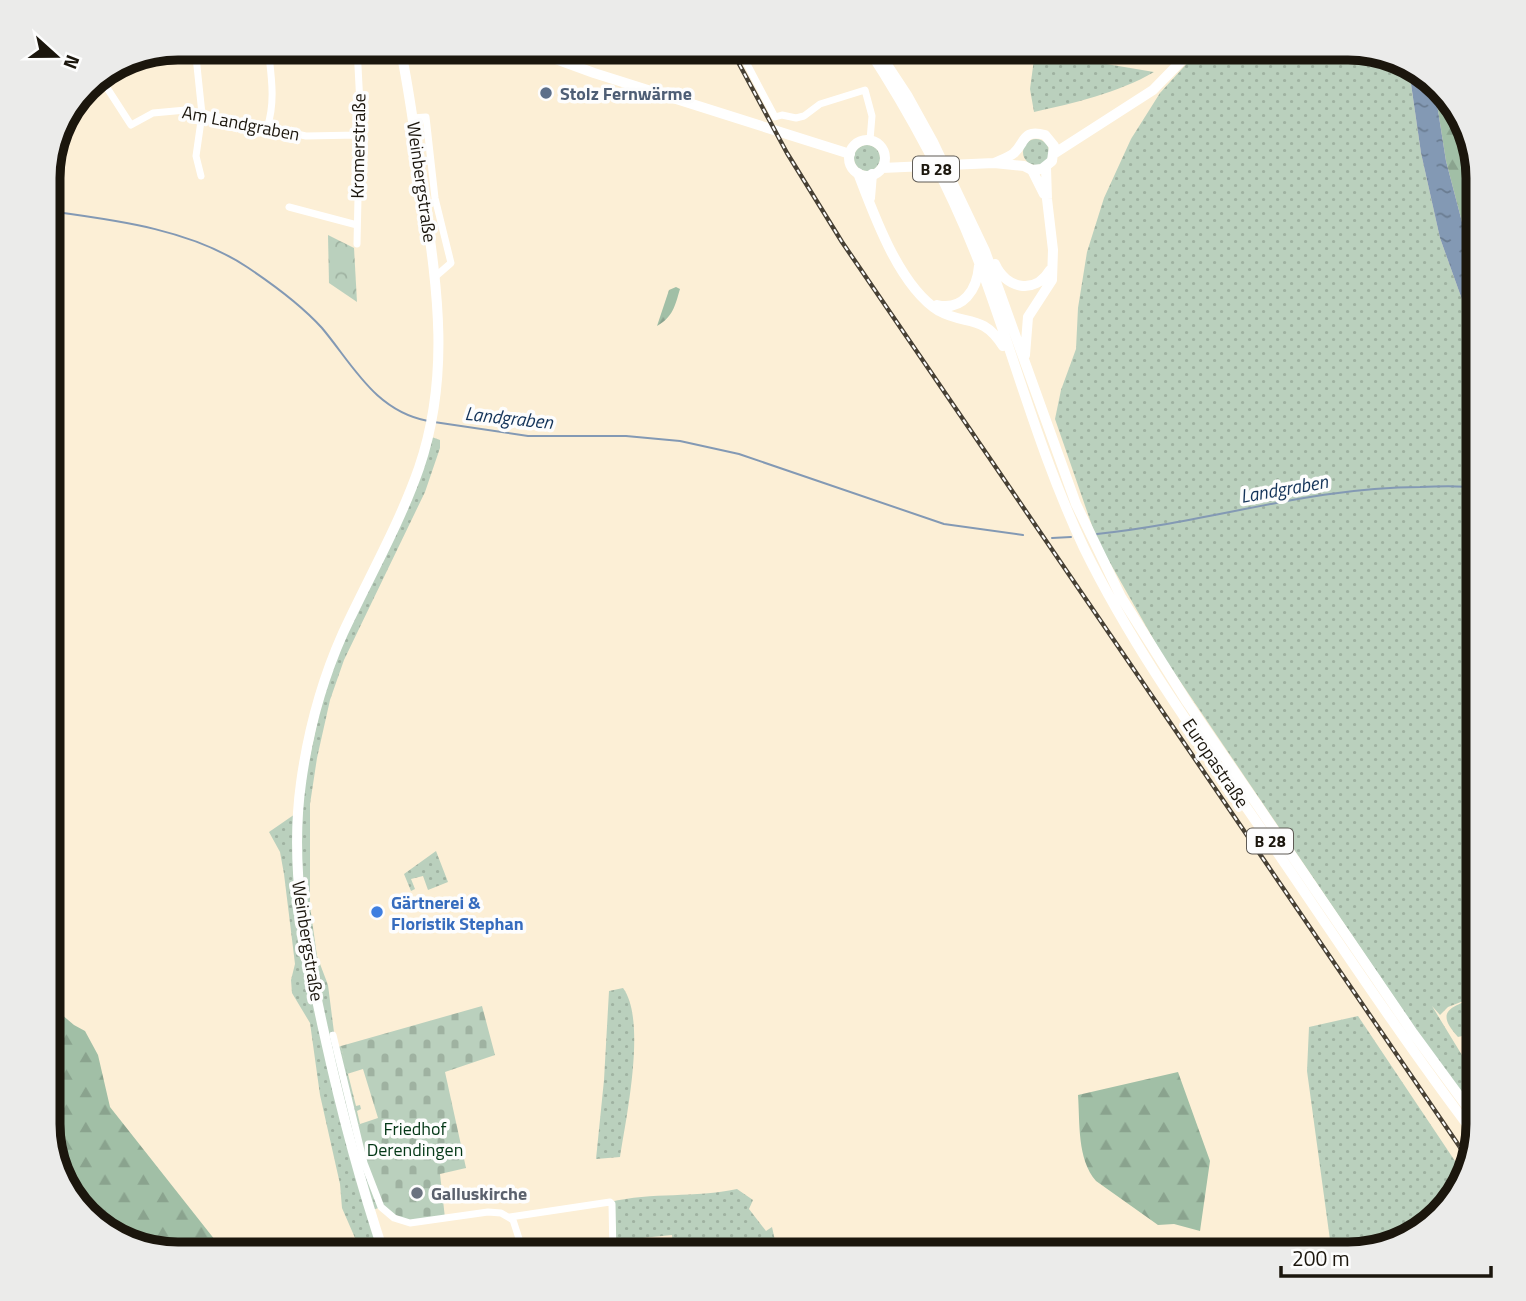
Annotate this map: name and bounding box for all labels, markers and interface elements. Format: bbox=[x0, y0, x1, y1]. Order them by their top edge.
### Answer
north arrow bbox=[21, 21, 91, 91]
text: N bbox=[56, 51, 88, 74]
place label: Stolz Fernwärme bbox=[560, 80, 692, 107]
marker: Stolz Fernwärme bbox=[538, 85, 554, 101]
street label: Kromerstraße bbox=[344, 93, 372, 199]
street label: Am Landgraben bbox=[180, 98, 302, 148]
street label: Weinbergstraße bbox=[400, 120, 444, 244]
road number: B 28 bbox=[913, 156, 959, 182]
water label: Landgraben bbox=[464, 398, 555, 436]
water label: Landgraben bbox=[1238, 466, 1331, 510]
street label: Europastraße bbox=[1176, 713, 1256, 813]
road number: B 28 bbox=[1247, 828, 1293, 854]
street label: Weinbergstraße bbox=[285, 879, 331, 1003]
place label: Gärtnerei & Floristik Stephan bbox=[391, 889, 524, 937]
marker: Gärtnerei & Floristik Stephan bbox=[369, 904, 385, 920]
park label: Friedhof Derendingen bbox=[367, 1115, 463, 1163]
place label: Galluskirche bbox=[431, 1180, 527, 1207]
marker: Galluskirche bbox=[409, 1185, 425, 1201]
scale bar bbox=[1281, 1234, 1491, 1278]
text: 200 m bbox=[1292, 1242, 1349, 1274]

